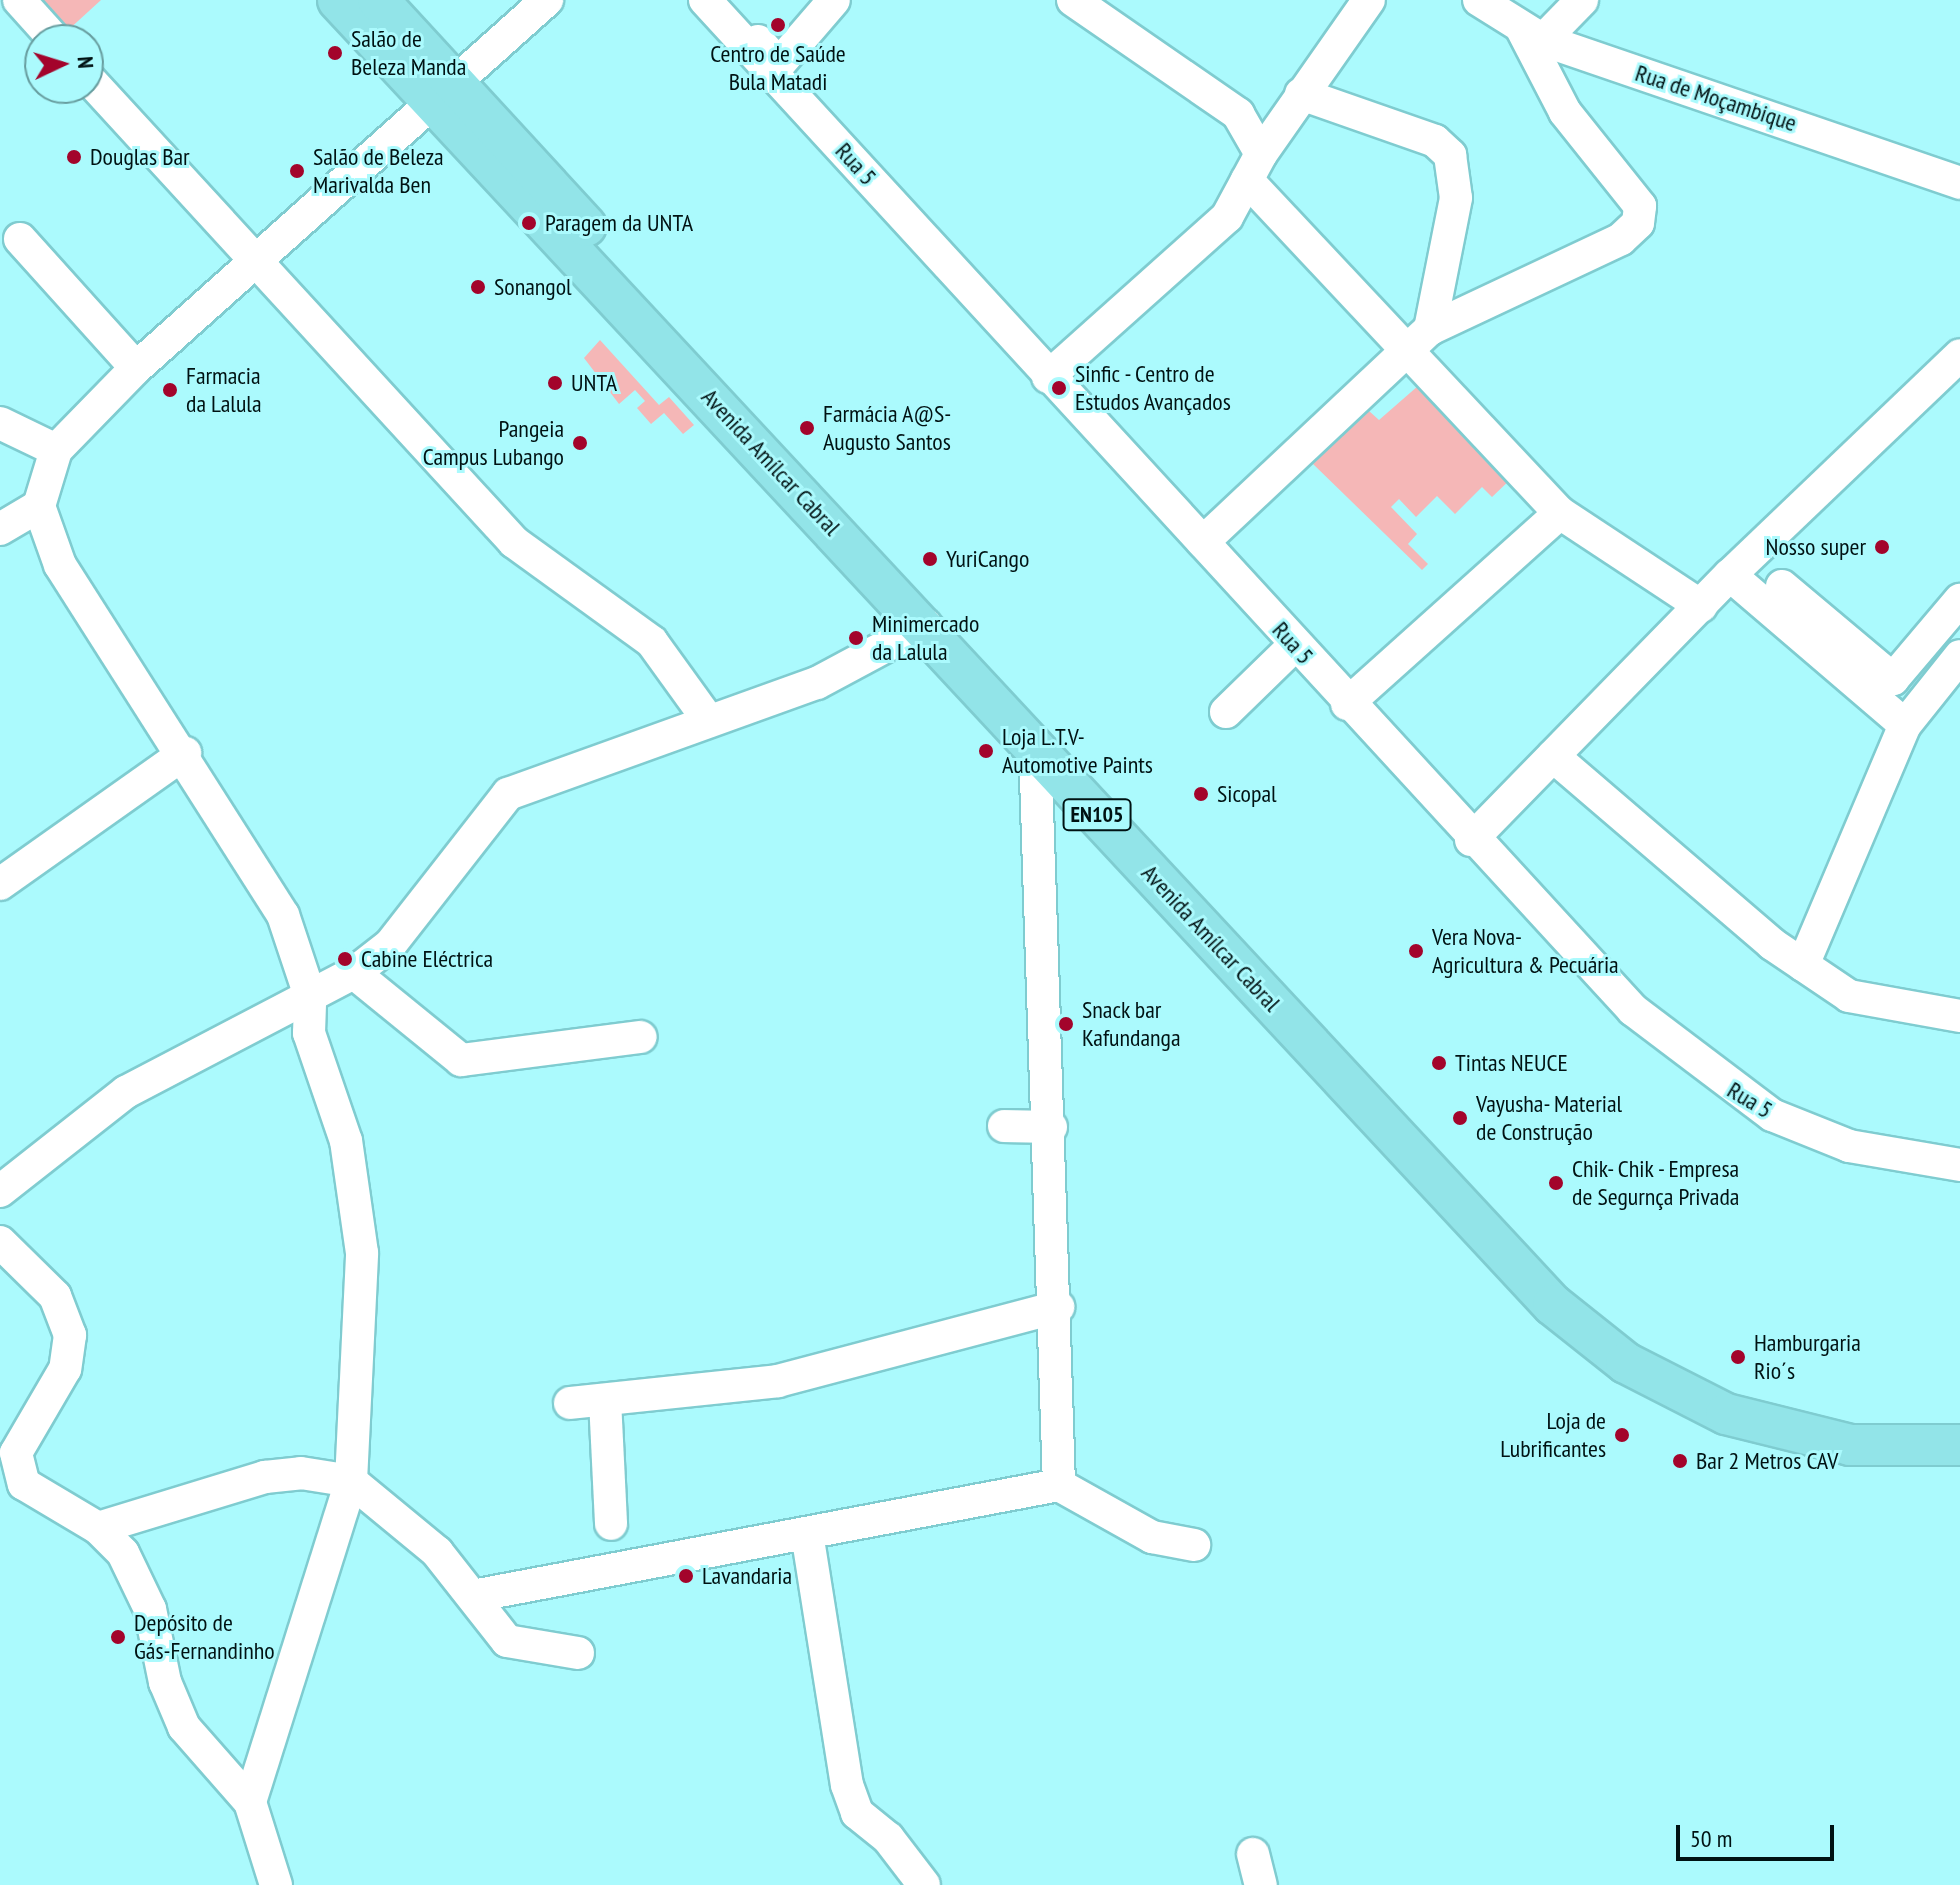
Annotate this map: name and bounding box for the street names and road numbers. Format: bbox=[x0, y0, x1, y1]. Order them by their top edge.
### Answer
street label: Rua de Moçambique bbox=[1632, 58, 1800, 138]
street label: Rua 5 bbox=[829, 137, 883, 191]
street label: Avenida Amílcar Cabral bbox=[695, 382, 847, 542]
street label: Rua 5 bbox=[1266, 616, 1320, 670]
road number: EN105 bbox=[1061, 797, 1133, 833]
street label: Avenida Amílcar Cabral bbox=[1135, 858, 1287, 1018]
street label: Rua 5 bbox=[1722, 1075, 1778, 1125]

